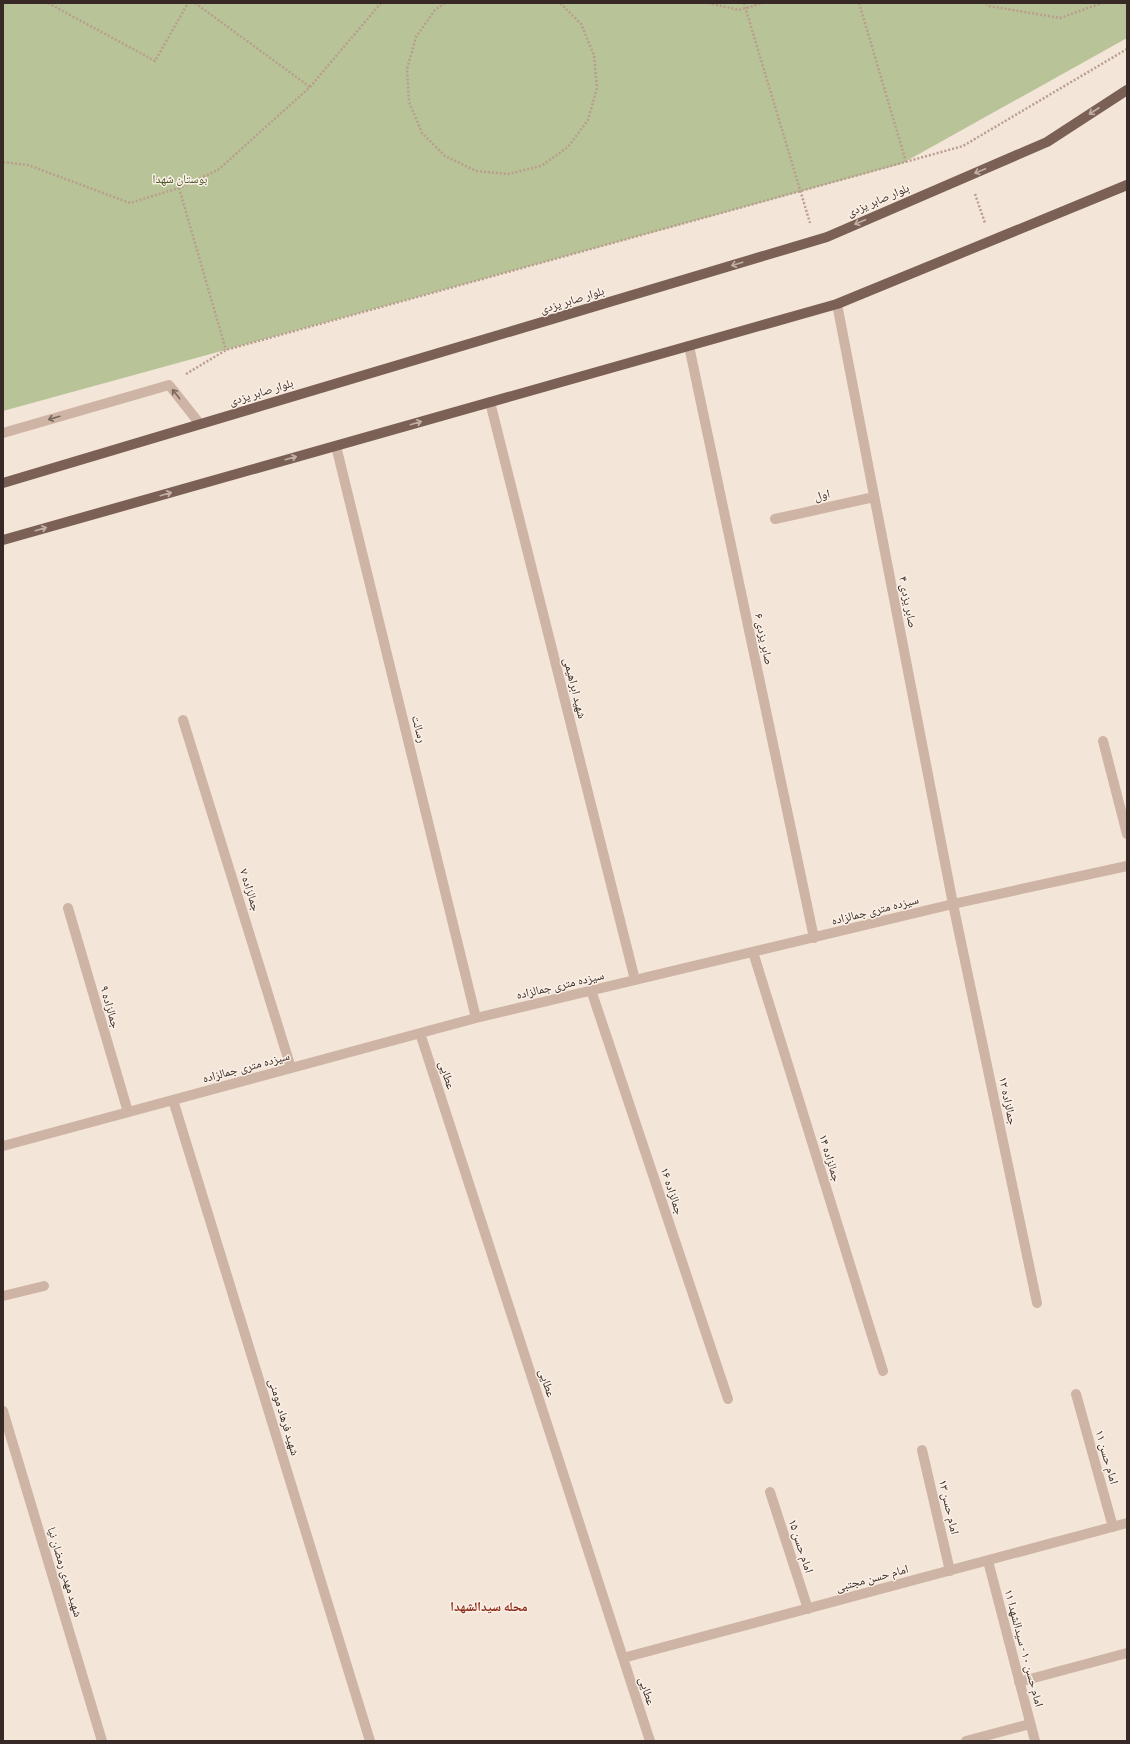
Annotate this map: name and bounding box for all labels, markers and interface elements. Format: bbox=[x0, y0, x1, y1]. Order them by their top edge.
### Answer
one-way arrow bbox=[1089, 107, 1100, 115]
one-way arrow bbox=[974, 168, 986, 175]
park label: بوستان شهدا bbox=[153, 171, 207, 186]
street label: بلوار صابر یزدی bbox=[844, 180, 911, 220]
one-way arrow bbox=[855, 219, 867, 227]
one-way arrow bbox=[731, 261, 744, 268]
street label: بلوار صابر یزدی bbox=[538, 283, 606, 317]
street label: بلوار صابر یزدی bbox=[227, 375, 295, 409]
one-way arrow bbox=[171, 388, 180, 399]
one-way arrow bbox=[48, 415, 61, 422]
one-way arrow bbox=[409, 419, 422, 426]
one-way arrow bbox=[284, 454, 297, 462]
street label: اول bbox=[813, 485, 831, 504]
one-way arrow bbox=[159, 490, 172, 497]
one-way arrow bbox=[34, 525, 47, 532]
street label: صابر یزدی ۴ bbox=[896, 575, 921, 629]
street label: صابر یزدی ۶ bbox=[751, 612, 777, 666]
street label: شهید ابراهیمی bbox=[560, 656, 590, 720]
street label: رسالت bbox=[409, 714, 430, 745]
street label: جمالزاده ۷ bbox=[237, 867, 264, 913]
street label: سیزده متری جمالزاده bbox=[829, 891, 920, 928]
street label: سیزده متری جمالزاده bbox=[514, 967, 605, 1002]
street label: جمالزاده ۹ bbox=[97, 984, 124, 1030]
street label: سیزده متری جمالزاده bbox=[201, 1048, 291, 1086]
street label: عطایی bbox=[436, 1059, 459, 1091]
street label: جمالزاده ۱۲ bbox=[996, 1075, 1021, 1127]
street label: جمالزاده ۱۴ bbox=[816, 1132, 845, 1184]
street label: جمالزاده ۱۶ bbox=[658, 1165, 687, 1217]
street label: عطایی bbox=[536, 1367, 559, 1399]
street label: شهید فرهاد مومنی bbox=[265, 1376, 303, 1457]
street label: امام حسن ۱۱ bbox=[1092, 1428, 1122, 1486]
street label: امام حسن ۱۳ bbox=[935, 1478, 963, 1536]
street label: امام حسن ۱۵ bbox=[785, 1517, 817, 1575]
street label: شهید مهدی رمضان نیا bbox=[44, 1525, 86, 1619]
street label: امام حسن مجتبی bbox=[834, 1561, 910, 1595]
street label: امام حسن ۱۰ - سیدالشهدا ۱۱ bbox=[1001, 1587, 1047, 1709]
district label: محله سیدالشهدا bbox=[450, 1598, 528, 1615]
street label: عطایی bbox=[636, 1675, 659, 1707]

